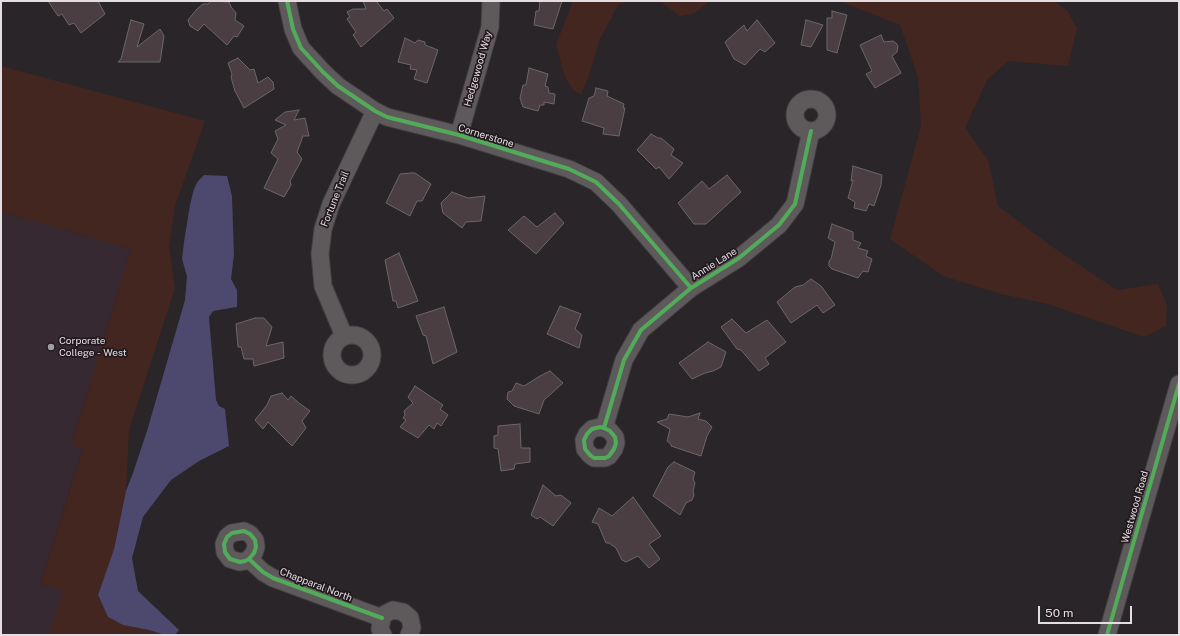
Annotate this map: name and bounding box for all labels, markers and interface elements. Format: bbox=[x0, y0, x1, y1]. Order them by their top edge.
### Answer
street label: Hedgewood Way bbox=[461, 30, 495, 108]
street label: Cornerstone bbox=[457, 122, 515, 150]
street label: Fortune Trail bbox=[318, 169, 352, 229]
street label: Annie Lane bbox=[689, 245, 739, 283]
place label: Corporate College - West bbox=[59, 335, 127, 358]
marker: Corporate College - West bbox=[46, 342, 56, 352]
street label: Westwood Road bbox=[1119, 469, 1151, 545]
street label: Chapparal North bbox=[278, 566, 354, 604]
scale bar bbox=[1040, 598, 1134, 624]
text: 50 m bbox=[1045, 606, 1073, 620]

